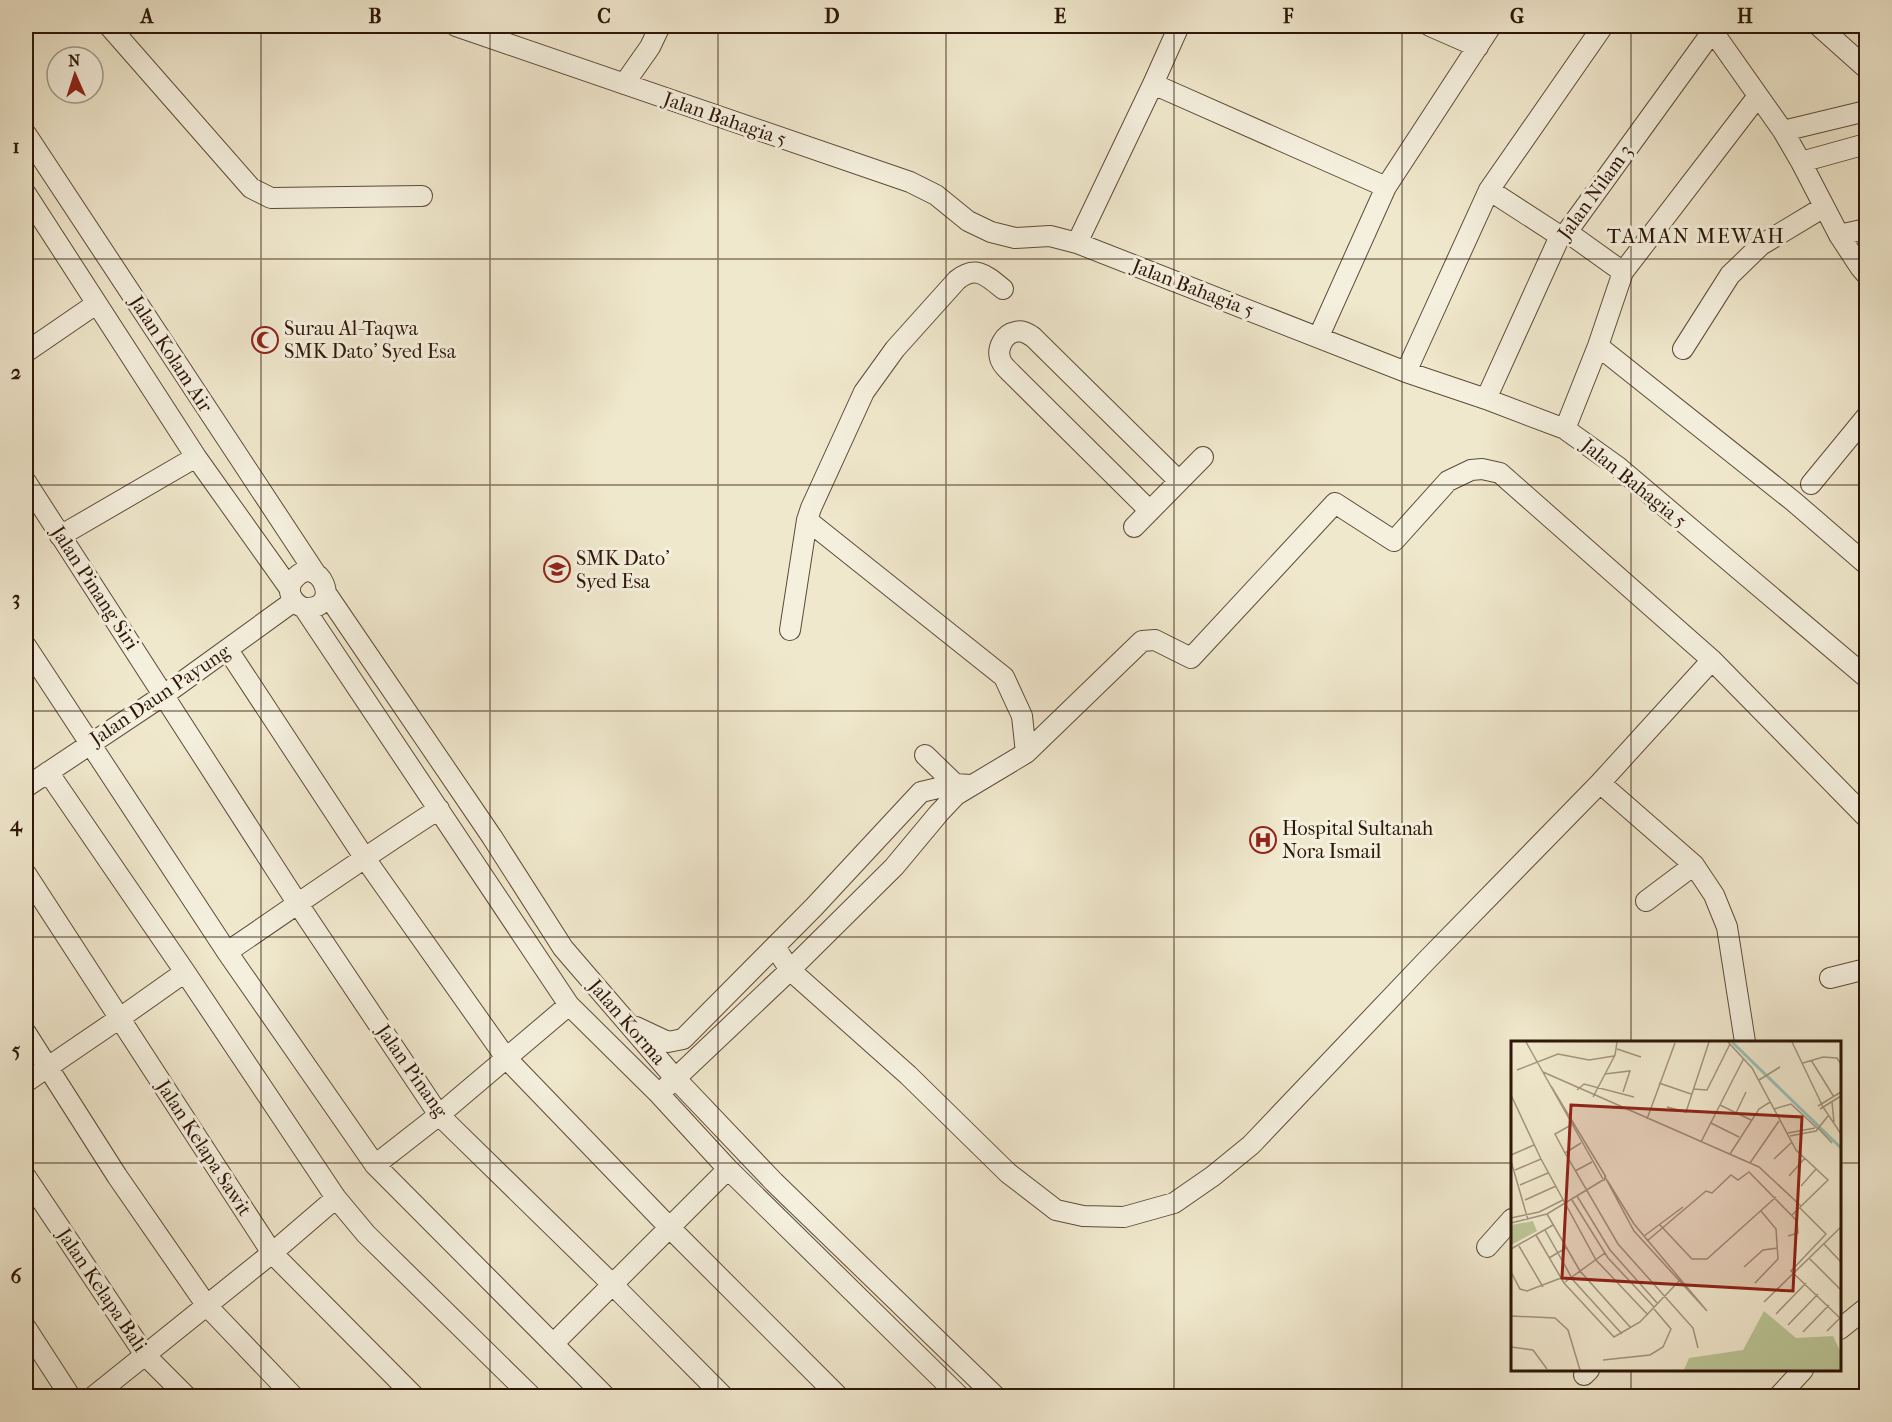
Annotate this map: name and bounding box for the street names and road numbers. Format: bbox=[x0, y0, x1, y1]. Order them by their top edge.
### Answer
street label: Jalan Bahagia 5 bbox=[659, 87, 790, 151]
street label: Jalan Nilam 3 bbox=[1552, 140, 1637, 246]
street label: Jalan Bahagia 5 bbox=[1127, 253, 1257, 322]
street label: Jalan Kolam Air bbox=[124, 290, 217, 417]
street label: Jalan Bahagia 5 bbox=[1575, 432, 1691, 532]
street label: Jalan Pinang Siri bbox=[45, 520, 144, 654]
street label: Jalan Daun Payung bbox=[84, 640, 235, 751]
street label: Jalan Korma bbox=[582, 973, 671, 1070]
street label: Jalan Pinang bbox=[370, 1018, 453, 1122]
street label: Jalan Kelapa Sawit bbox=[150, 1074, 256, 1220]
street label: Jalan Kelapa Bali bbox=[51, 1222, 152, 1356]

